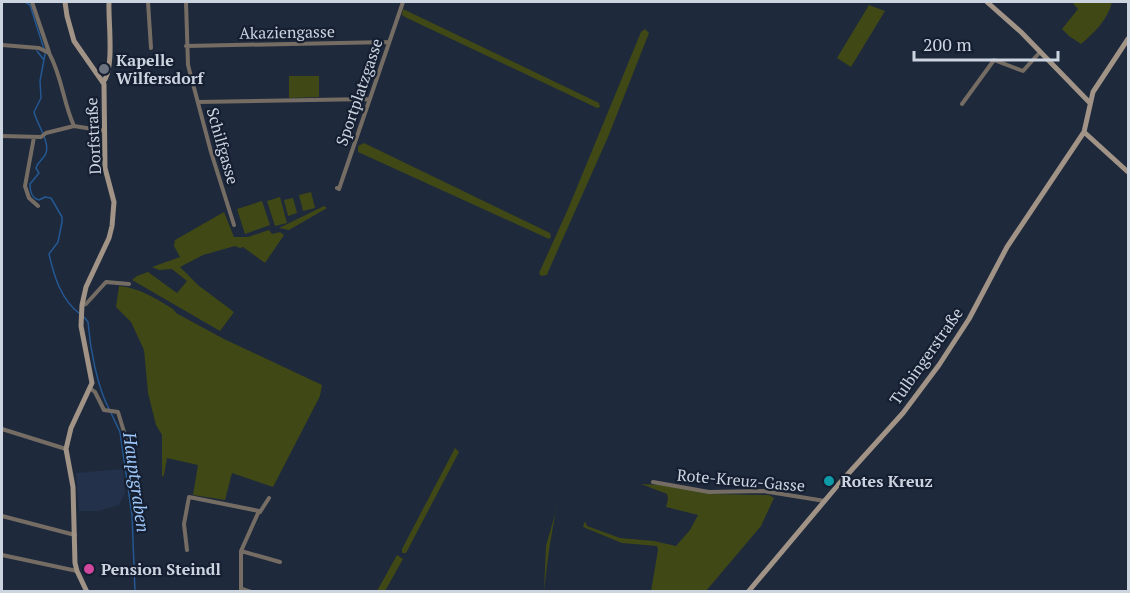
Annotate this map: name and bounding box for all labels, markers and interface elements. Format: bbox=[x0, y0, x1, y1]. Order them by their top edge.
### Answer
street label: Akaziengasse bbox=[239, 20, 335, 44]
scale bar bbox=[914, 24, 1058, 62]
text: 200 m bbox=[923, 32, 972, 56]
street label: Sportplatzgasse bbox=[330, 35, 388, 149]
place label: Kapelle Wilfersdorf bbox=[116, 49, 206, 89]
marker: Kapelle Wilfersdorf bbox=[97, 62, 111, 76]
street label: Dorfstraße bbox=[80, 97, 106, 175]
street label: Schilfgasse bbox=[202, 105, 244, 187]
street label: Tulbingerstraße bbox=[884, 303, 968, 409]
water label: Hauptgraben bbox=[118, 429, 156, 534]
street label: Rote-Kreuz-Gasse bbox=[676, 463, 806, 497]
place label: Rotes Kreuz bbox=[841, 470, 933, 492]
marker: Rotes Kreuz bbox=[822, 474, 836, 488]
place label: Pension Steindl bbox=[101, 558, 221, 580]
marker: Pension Steindl bbox=[82, 562, 96, 576]

